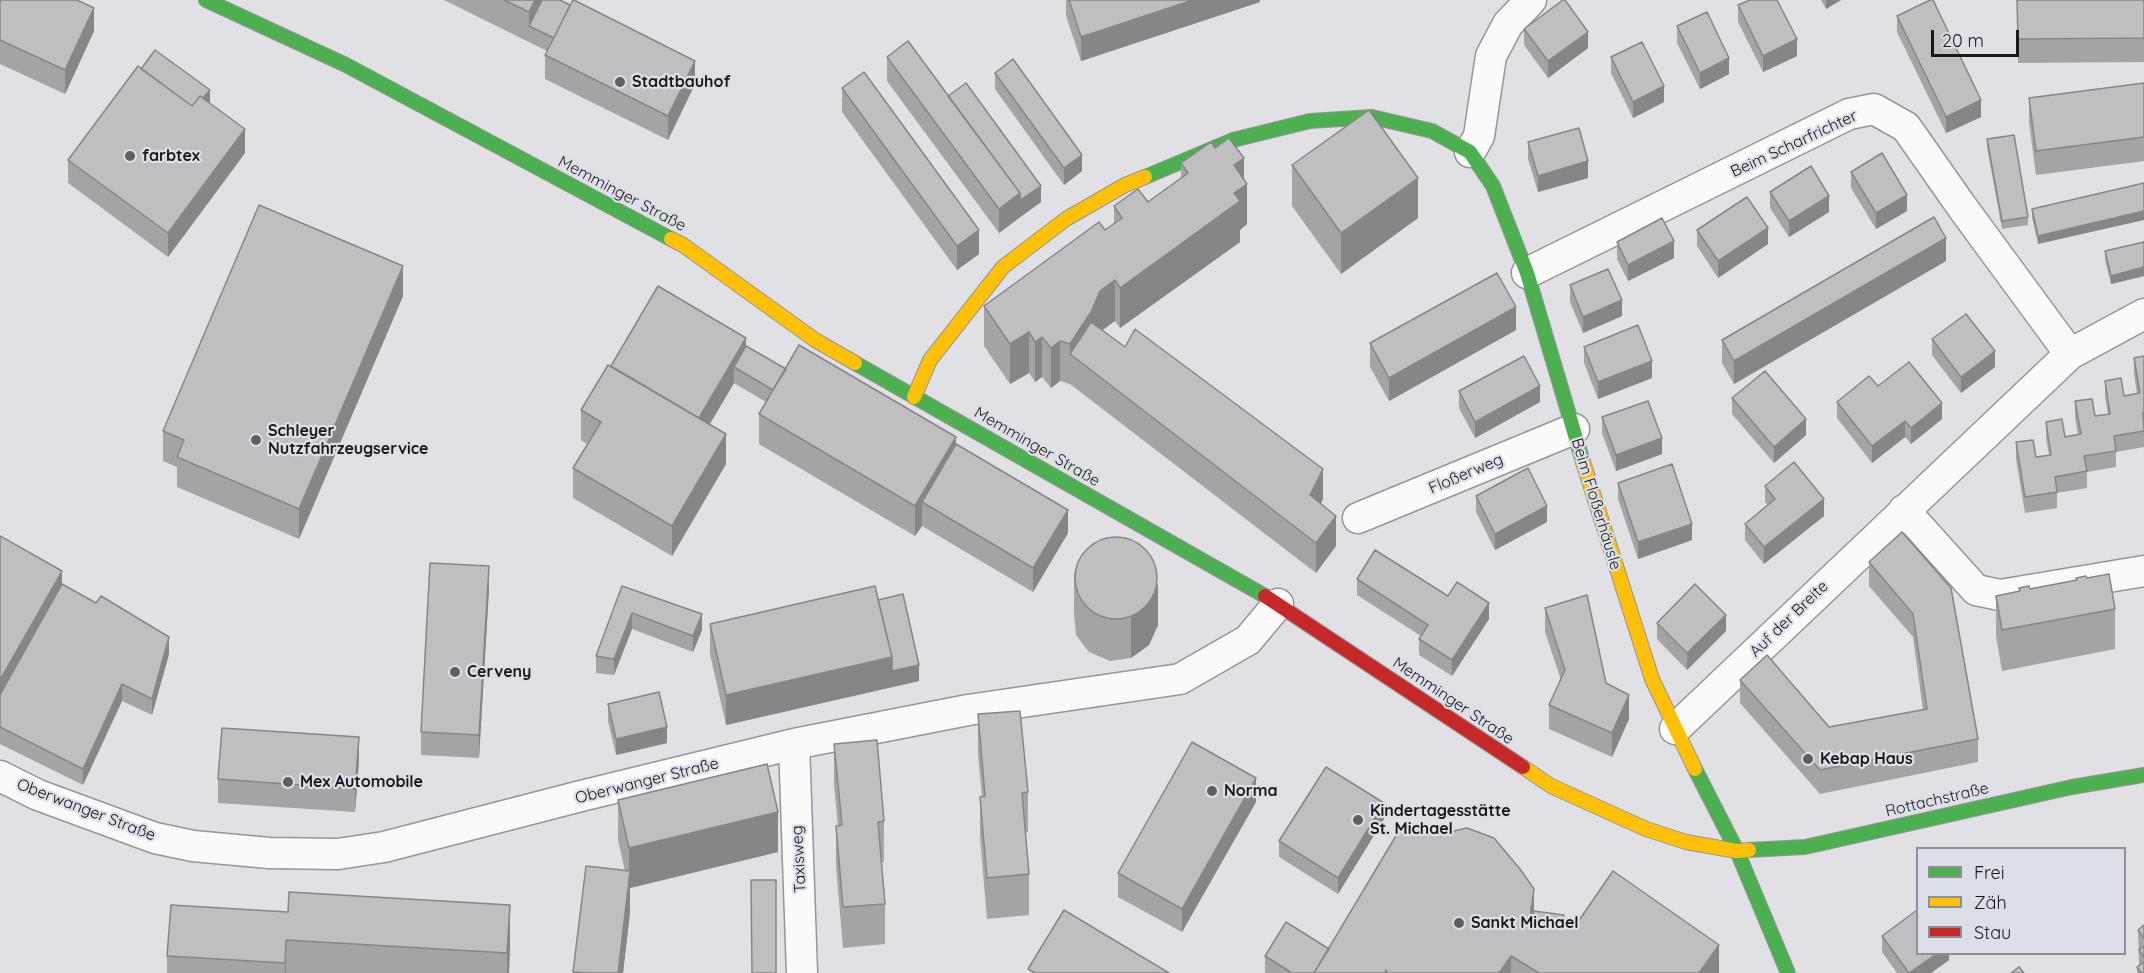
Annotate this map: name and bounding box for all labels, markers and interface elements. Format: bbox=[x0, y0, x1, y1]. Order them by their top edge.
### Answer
scale bar bbox=[1934, 18, 2022, 56]
text: 20 m bbox=[1942, 29, 1984, 52]
place label: Stadtbauhof bbox=[632, 72, 730, 92]
marker: Stadtbauhof bbox=[613, 75, 627, 89]
street label: Beim Scharfrichter bbox=[1728, 106, 1860, 182]
place label: farbtex bbox=[142, 146, 200, 166]
marker: farbtex bbox=[123, 149, 137, 163]
street label: Memminger Straße bbox=[555, 152, 689, 236]
street label: Memminger Straße bbox=[971, 403, 1103, 491]
place label: Schleyer Nutzfahrzeugservice bbox=[268, 421, 429, 459]
marker: Schleyer Nutzfahrzeugservice bbox=[249, 433, 263, 447]
street label: Beim Floßerhäusle bbox=[1567, 436, 1625, 572]
street label: Floßerweg bbox=[1426, 450, 1506, 498]
street label: Auf der Breite bbox=[1746, 577, 1832, 661]
street label: Memminger Straße bbox=[1389, 653, 1517, 749]
place label: Cerveny bbox=[467, 662, 531, 682]
marker: Cerveny bbox=[448, 665, 462, 679]
place label: Kebap Haus bbox=[1820, 749, 1913, 769]
marker: Kebap Haus bbox=[1801, 752, 1815, 766]
street label: Oberwanger Straße bbox=[573, 754, 721, 808]
place label: Mex Automobile bbox=[300, 772, 423, 792]
street label: Oberwanger Straße bbox=[14, 775, 158, 845]
marker: Mex Automobile bbox=[281, 775, 295, 789]
street label: Rottachstraße bbox=[1883, 779, 1991, 821]
place label: Norma bbox=[1224, 781, 1277, 801]
marker: Norma bbox=[1205, 784, 1219, 798]
place label: Kindertagesstätte St. Michael bbox=[1370, 801, 1511, 839]
marker: Kindertagesstätte St. Michael bbox=[1351, 813, 1365, 827]
street label: Taxisweg bbox=[788, 825, 810, 893]
legend bbox=[1916, 847, 2126, 955]
text: Frei bbox=[1974, 861, 2005, 884]
text: Zäh bbox=[1974, 891, 2007, 914]
place label: Sankt Michael bbox=[1471, 913, 1579, 933]
marker: Sankt Michael bbox=[1452, 916, 1466, 930]
text: Stau bbox=[1974, 921, 2011, 944]

